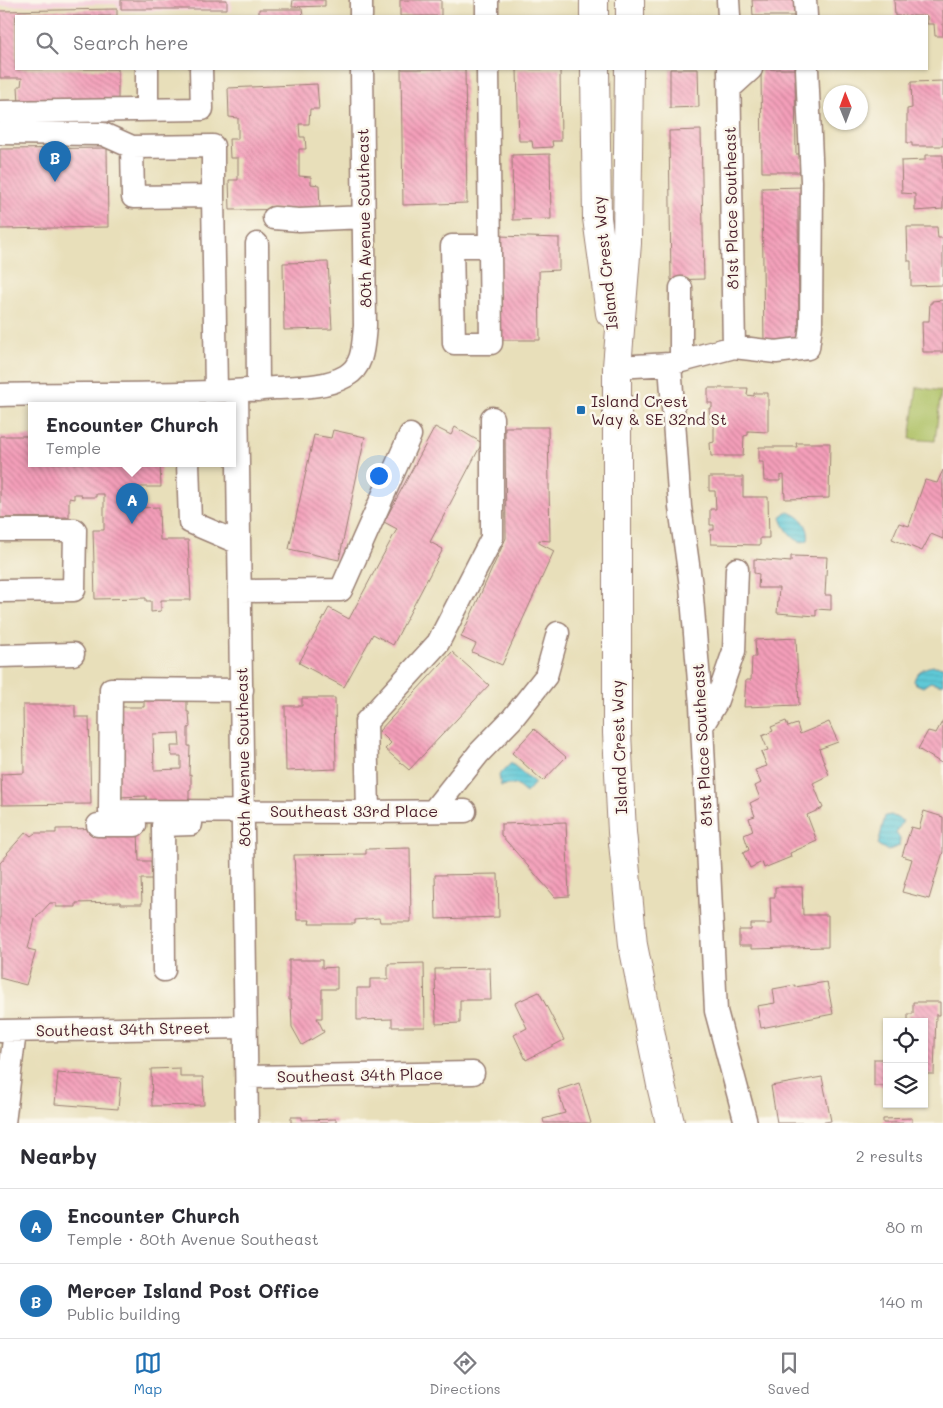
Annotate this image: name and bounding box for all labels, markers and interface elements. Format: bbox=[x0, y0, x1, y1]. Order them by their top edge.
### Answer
search box bbox=[15, 15, 928, 70]
icon: search bbox=[33, 29, 61, 57]
text: Search here bbox=[73, 30, 189, 55]
north arrow bbox=[823, 85, 868, 130]
street label: 81st Place Southeast bbox=[719, 126, 742, 290]
street label: 80th Avenue Southeast bbox=[351, 128, 376, 308]
pin: B bbox=[39, 141, 71, 182]
street label: Island Crest Way bbox=[587, 195, 622, 331]
place label: Island Crest Way & SE 32nd St bbox=[591, 390, 727, 429]
popup bbox=[28, 402, 236, 467]
marker: Island Crest Way & SE 32nd St bbox=[575, 404, 587, 416]
text: Encounter Church bbox=[46, 412, 218, 437]
text: Temple bbox=[46, 437, 101, 458]
your location bbox=[366, 463, 392, 489]
pin: A bbox=[116, 483, 148, 524]
street label: 81st Place Southeast bbox=[687, 663, 716, 827]
street label: 80th Avenue Southeast bbox=[230, 667, 255, 847]
street label: Island Crest Way bbox=[606, 679, 631, 815]
street label: Southeast 33rd Place bbox=[270, 800, 438, 821]
street label: Southeast 34th Street bbox=[36, 1016, 210, 1041]
map controls bbox=[883, 1018, 928, 1108]
button: locate bbox=[883, 1018, 928, 1063]
street label: Southeast 34th Place bbox=[277, 1063, 443, 1086]
button: layers bbox=[883, 1063, 928, 1108]
text: Nearby bbox=[20, 1142, 97, 1169]
text: 2 results bbox=[856, 1145, 923, 1166]
text: Encounter Church bbox=[67, 1203, 240, 1228]
text: A bbox=[30, 1216, 42, 1237]
text: 80 m bbox=[886, 1216, 923, 1237]
text: Temple · 80th Avenue Southeast bbox=[67, 1228, 319, 1249]
text: Mercer Island Post Office bbox=[67, 1278, 319, 1303]
text: B bbox=[31, 1291, 41, 1312]
text: 140 m bbox=[879, 1291, 923, 1312]
text: Public building bbox=[67, 1303, 180, 1324]
tab: Map bbox=[134, 1349, 162, 1398]
tab: Directions bbox=[429, 1349, 501, 1398]
tab: Saved bbox=[768, 1349, 809, 1398]

